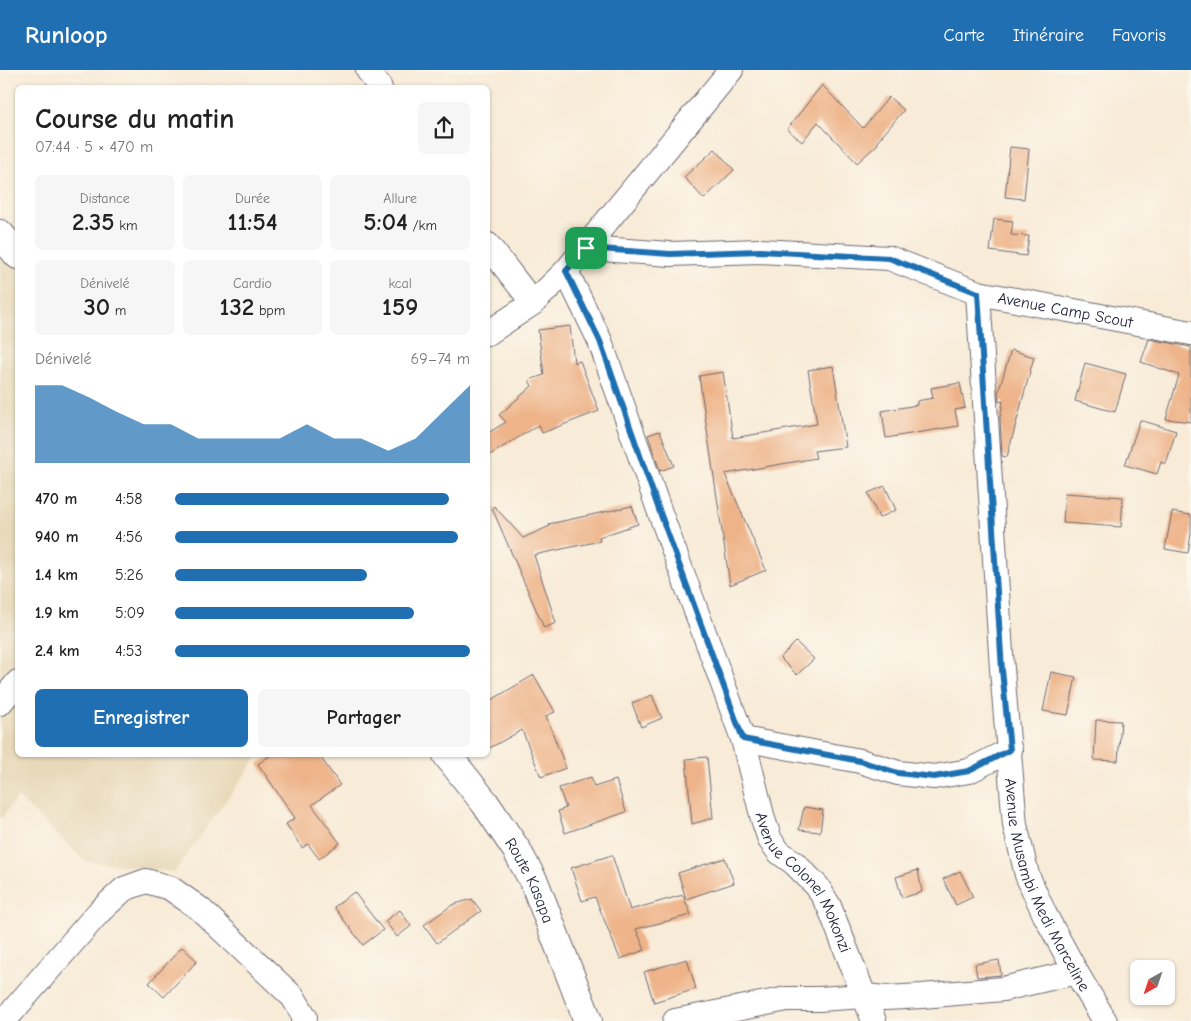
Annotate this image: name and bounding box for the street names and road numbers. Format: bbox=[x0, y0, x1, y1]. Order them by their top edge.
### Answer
street label: Avenue Camp Scout bbox=[996, 289, 1135, 332]
street label: Avenue Musambi Medi Marceline bbox=[1001, 777, 1093, 995]
street label: Avenue Colonel Mokonzi bbox=[752, 810, 854, 955]
street label: Route Kasapa bbox=[501, 835, 557, 926]

